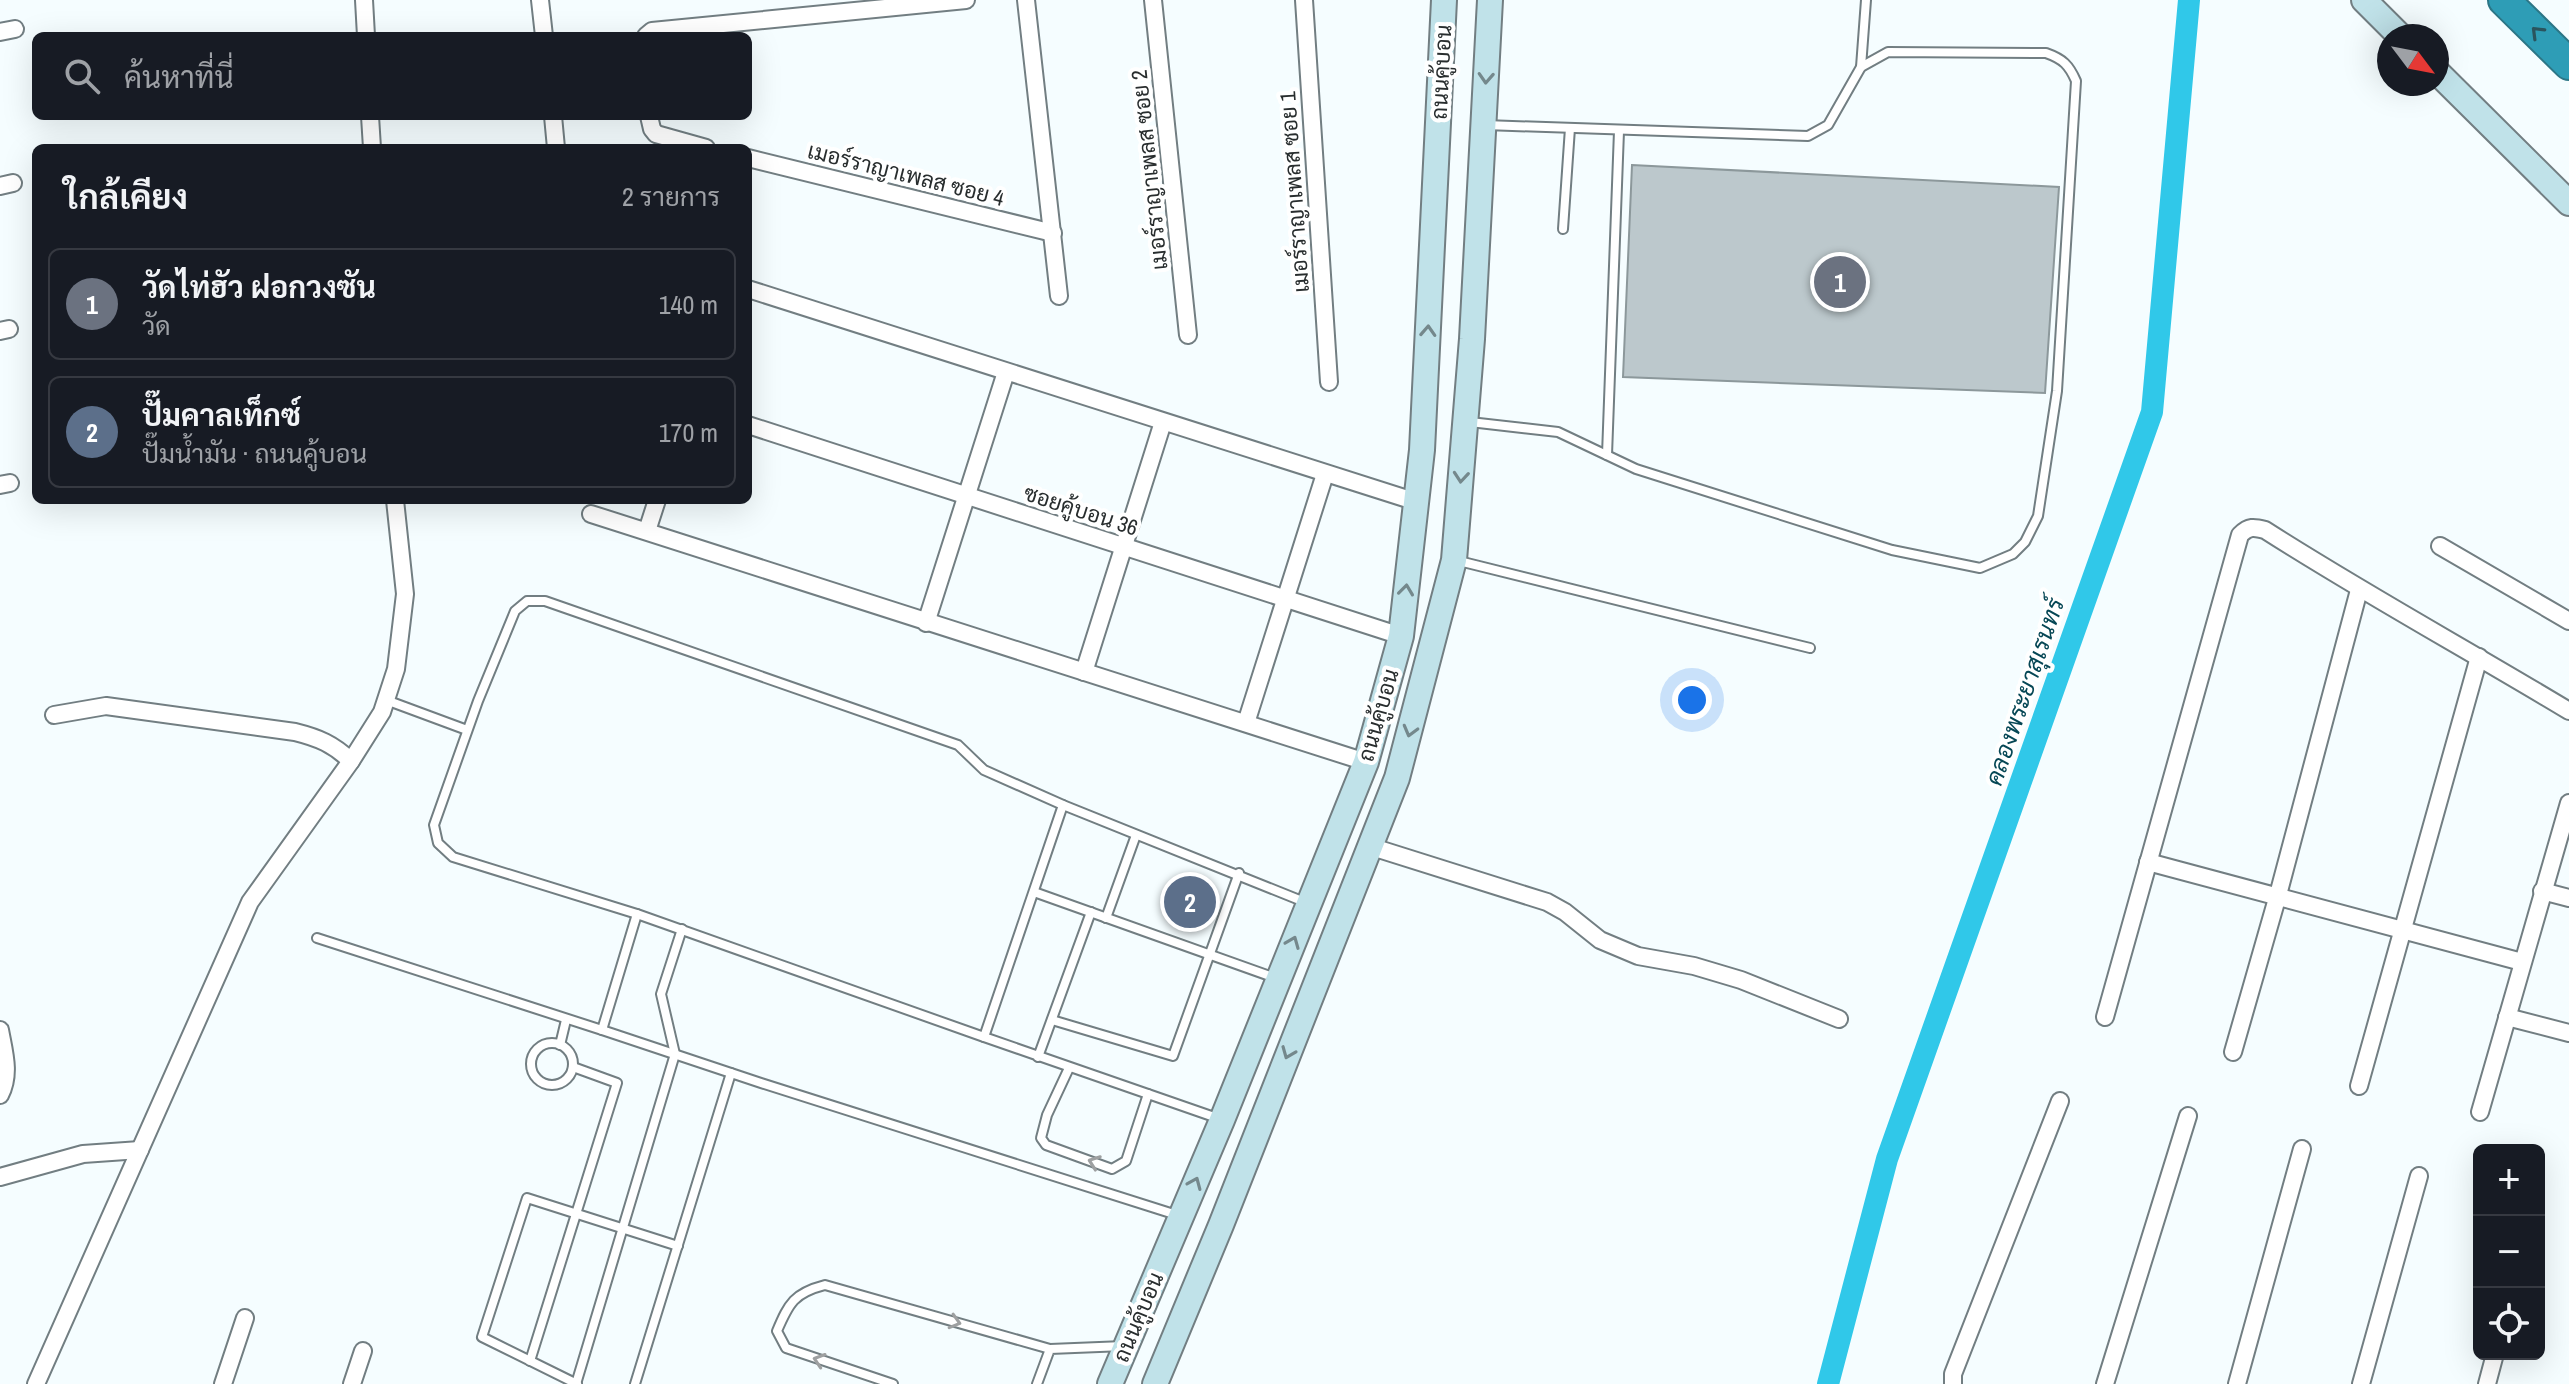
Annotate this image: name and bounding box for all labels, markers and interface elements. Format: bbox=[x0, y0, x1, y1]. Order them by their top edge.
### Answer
street label: ถนนคู้บอน bbox=[1424, 24, 1459, 120]
north arrow bbox=[2377, 24, 2449, 96]
one-way arrow bbox=[2532, 27, 2546, 41]
search box bbox=[32, 32, 752, 120]
icon: search bbox=[60, 54, 104, 98]
text: ค้นหาที่นี่ bbox=[124, 57, 234, 97]
street label: เมอร์ราญาเพลส ซอย 2 bbox=[1124, 68, 1174, 272]
one-way arrow bbox=[1478, 72, 1495, 85]
street label: เมอร์ราญาเพลส ซอย 1 bbox=[1272, 90, 1316, 294]
street label: เมอร์ราญาเพลส ซอย 4 bbox=[805, 135, 1007, 213]
text: ใกล้เคียง bbox=[64, 174, 188, 220]
text: 2 รายการ bbox=[622, 179, 720, 214]
pin: 1 bbox=[1814, 252, 1866, 312]
text: วัดไท่ฮัว ฝอกวงซัน bbox=[142, 267, 376, 307]
text: 1 bbox=[86, 287, 98, 322]
text: 140 m bbox=[659, 287, 718, 322]
text: วัด bbox=[142, 308, 171, 343]
one-way arrow bbox=[1419, 324, 1436, 337]
text: ปั๊มคาลเท็กซ์ bbox=[142, 395, 301, 435]
text: 2 bbox=[86, 415, 98, 450]
text: 170 m bbox=[659, 415, 718, 450]
text: ปั๊มน้ำมัน · ถนนคู้บอน bbox=[142, 436, 367, 471]
one-way arrow bbox=[1453, 471, 1470, 484]
street label: ซอยคู้บอน 36 bbox=[1020, 477, 1142, 544]
one-way arrow bbox=[1398, 583, 1415, 596]
water label: คลองพระยาสุเรนทร์ bbox=[1977, 591, 2073, 790]
street label: ถนนคู้บอน bbox=[1350, 665, 1407, 765]
your location bbox=[1672, 680, 1712, 720]
one-way arrow bbox=[1402, 724, 1419, 738]
pin: 2 bbox=[1164, 872, 1216, 932]
one-way arrow bbox=[1283, 936, 1300, 950]
one-way arrow bbox=[1281, 1045, 1298, 1059]
map controls bbox=[2473, 1144, 2545, 1360]
button: + bbox=[2473, 1144, 2545, 1216]
one-way arrow bbox=[1088, 1155, 1102, 1172]
one-way arrow bbox=[1185, 1177, 1201, 1191]
button: − bbox=[2473, 1216, 2545, 1288]
street label: ถนนคู้บอน bbox=[1106, 1267, 1171, 1367]
button: locate bbox=[2473, 1288, 2545, 1360]
one-way arrow bbox=[947, 1312, 961, 1329]
one-way arrow bbox=[812, 1353, 826, 1369]

